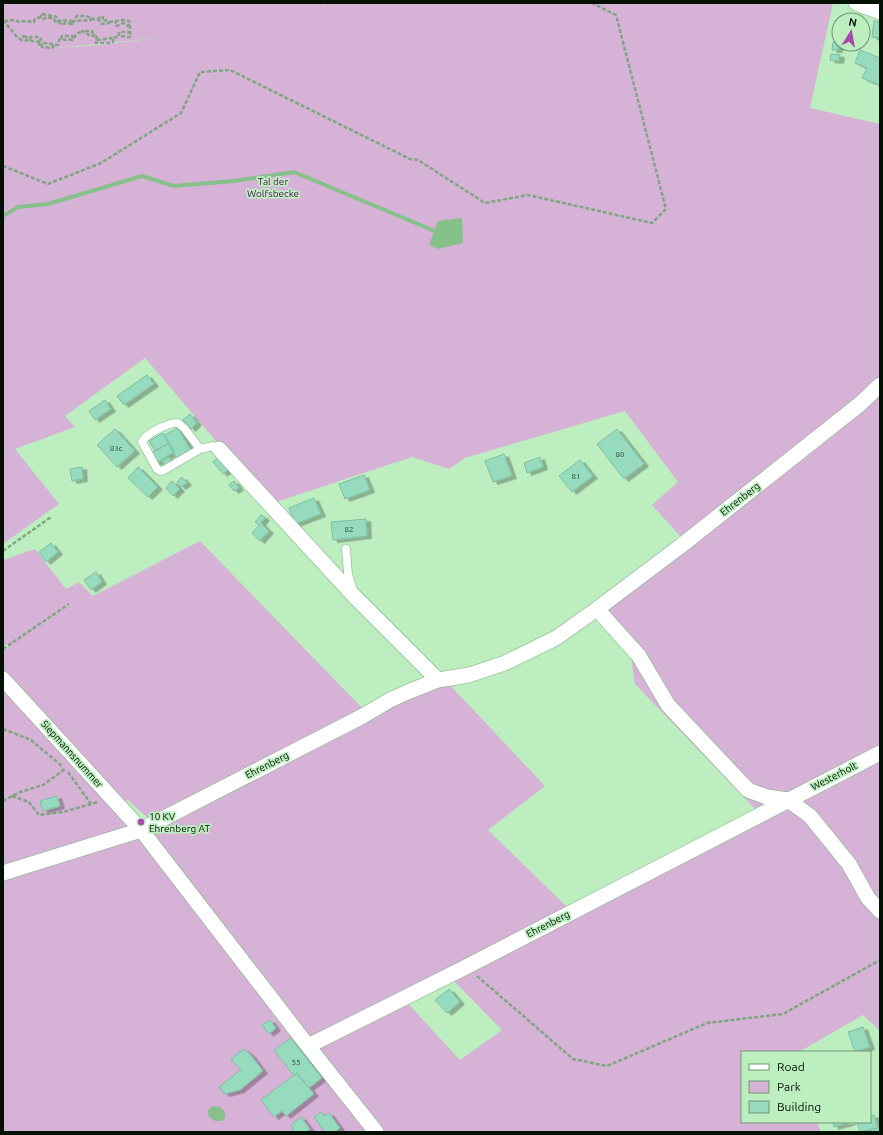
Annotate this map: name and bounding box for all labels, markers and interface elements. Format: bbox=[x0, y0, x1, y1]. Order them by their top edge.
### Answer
north arrow bbox=[831, 12, 871, 52]
text: N bbox=[848, 16, 858, 29]
park label: Tal der Wolfsbecke bbox=[247, 176, 299, 199]
house number: 83c bbox=[110, 444, 123, 453]
house number: 80 bbox=[615, 450, 625, 459]
house number: 81 bbox=[571, 472, 581, 481]
street label: Ehrenberg bbox=[718, 480, 762, 518]
house number: 82 bbox=[344, 525, 354, 534]
street label: Siepmannsnummer bbox=[39, 718, 105, 790]
street label: Ehrenberg bbox=[243, 749, 291, 781]
street label: Westerholt bbox=[809, 760, 859, 792]
place label: 10 KV Ehrenberg AT bbox=[149, 811, 210, 834]
marker: 10 KV Ehrenberg AT bbox=[136, 817, 146, 827]
street label: Ehrenberg bbox=[524, 908, 572, 940]
legend bbox=[741, 1051, 871, 1123]
house number: 55 bbox=[291, 1058, 301, 1067]
text: Road bbox=[777, 1060, 805, 1073]
text: Park bbox=[777, 1080, 801, 1093]
text: Building bbox=[777, 1100, 821, 1113]

